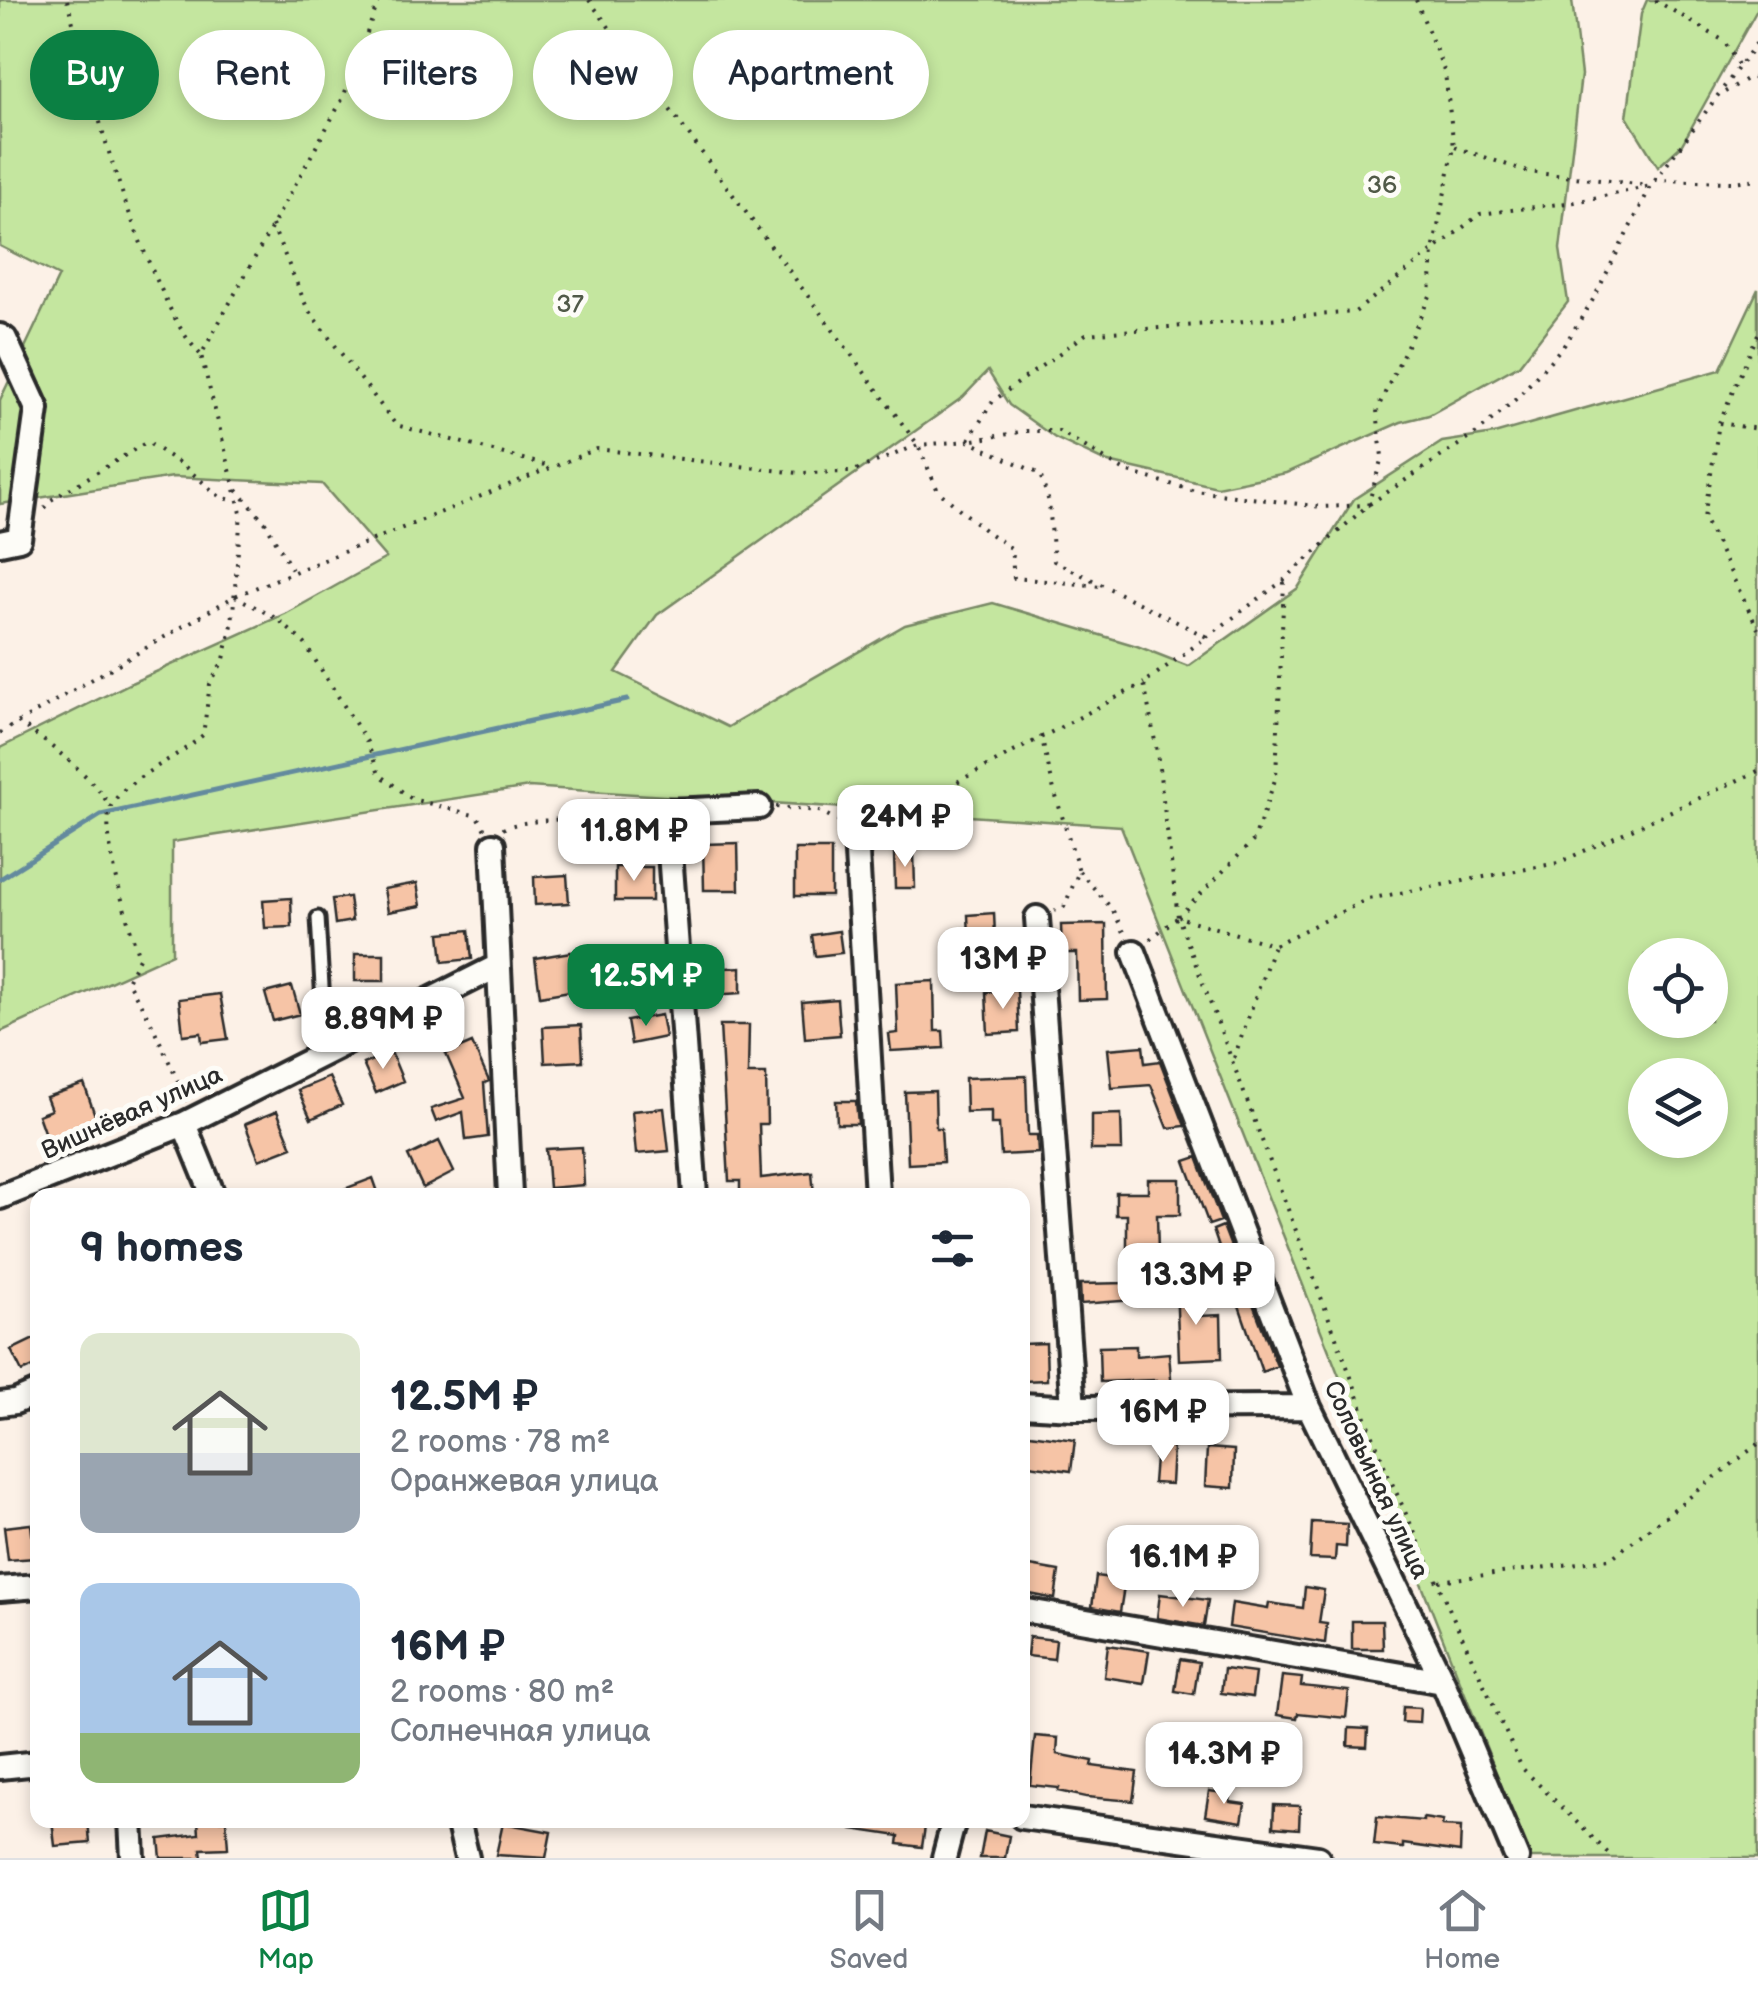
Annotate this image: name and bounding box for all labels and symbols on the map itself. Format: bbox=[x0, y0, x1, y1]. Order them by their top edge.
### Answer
park label: 36 bbox=[1367, 170, 1397, 201]
park label: 37 bbox=[556, 289, 585, 320]
pin: 24M ₽ bbox=[835, 785, 975, 870]
pin: 11.8M ₽ bbox=[542, 799, 726, 884]
pin: 13M ₽ bbox=[933, 927, 1073, 1012]
pin: 12.5M ₽ bbox=[554, 944, 738, 1029]
pin: 8.89M ₽ bbox=[291, 987, 475, 1072]
street label: Вишнёвая улица bbox=[37, 1059, 227, 1167]
pin: 13.3M ₽ bbox=[1104, 1243, 1288, 1328]
street label: Соловьиная улица bbox=[1316, 1376, 1436, 1584]
pin: 16M ₽ bbox=[1093, 1380, 1233, 1465]
pin: 16.1M ₽ bbox=[1091, 1525, 1275, 1610]
pin: 14.3M ₽ bbox=[1132, 1722, 1316, 1807]

